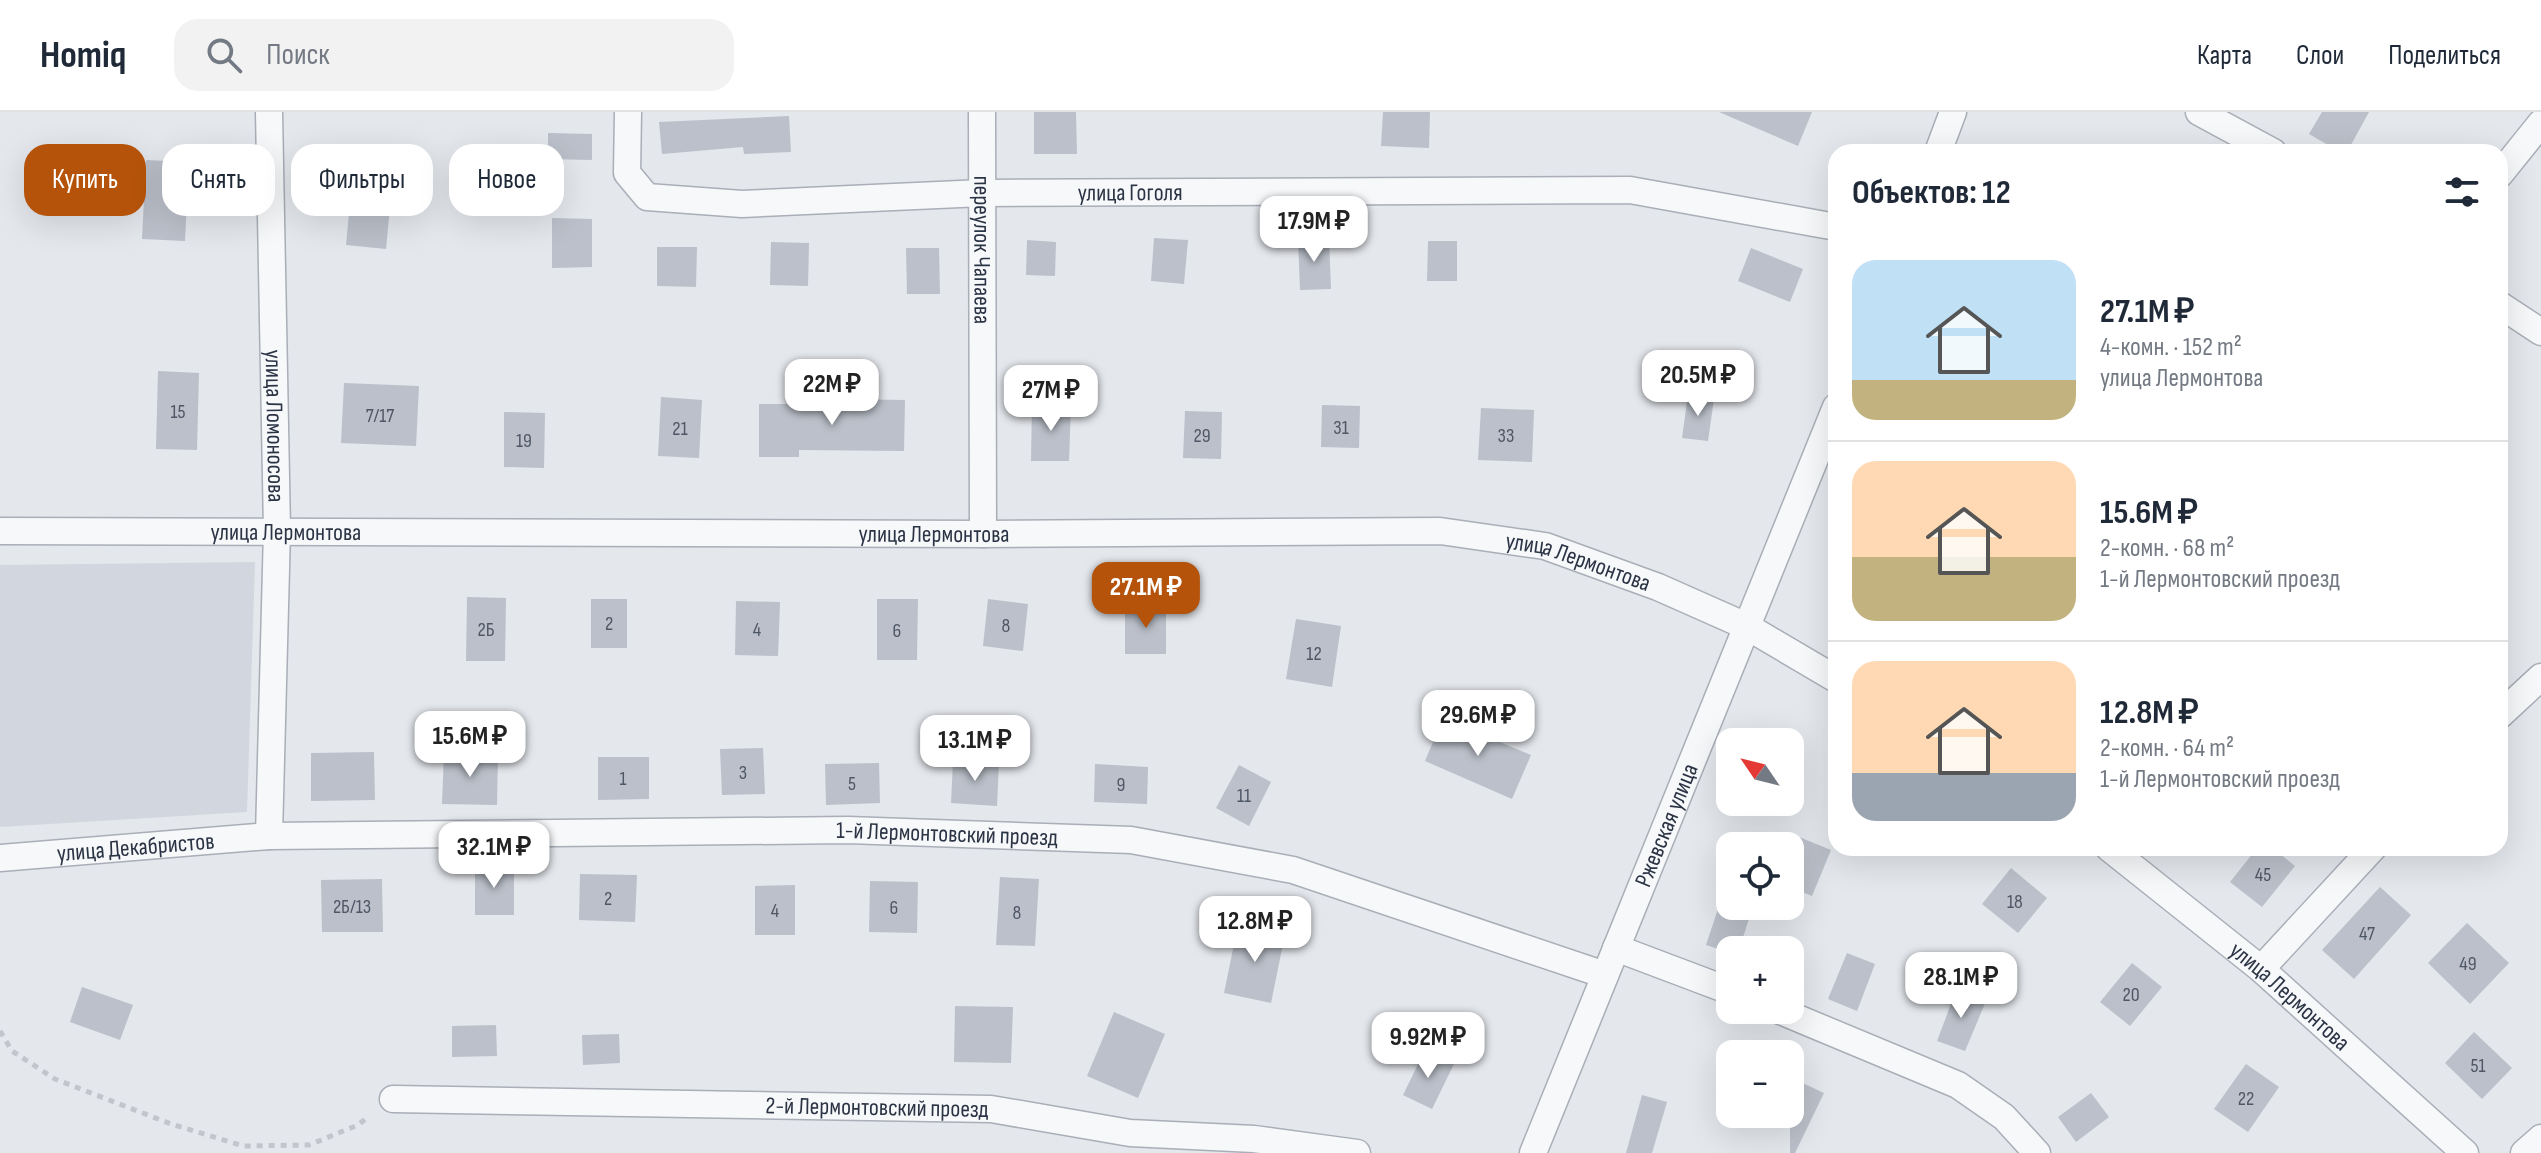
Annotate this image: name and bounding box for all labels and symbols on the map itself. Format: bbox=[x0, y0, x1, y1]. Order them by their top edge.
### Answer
street label: переулок Чапаева bbox=[967, 176, 997, 324]
street label: улица Гоголя bbox=[1078, 178, 1183, 208]
pin: 17.9M ₽ bbox=[1240, 196, 1388, 264]
street label: улица Ломоносова bbox=[259, 349, 290, 503]
pin: 20.5M ₽ bbox=[1624, 350, 1772, 418]
pin: 22M ₽ bbox=[776, 359, 888, 427]
pin: 27M ₽ bbox=[995, 365, 1107, 433]
house number: 15 bbox=[170, 400, 186, 424]
house number: 7/17 bbox=[366, 404, 394, 428]
house number: 31 bbox=[1333, 416, 1349, 440]
house number: 21 bbox=[672, 417, 688, 441]
house number: 29 bbox=[1193, 424, 1211, 448]
house number: 33 bbox=[1498, 424, 1514, 448]
house number: 19 bbox=[516, 429, 532, 453]
street label: улица Лермонтова bbox=[211, 518, 361, 547]
street label: улица Лермонтова bbox=[859, 520, 1009, 549]
street label: улица Лермонтова bbox=[1504, 527, 1654, 598]
pin: 27.1M ₽ bbox=[1072, 562, 1220, 630]
house number: 2 bbox=[605, 612, 613, 636]
house number: 8 bbox=[1002, 614, 1010, 638]
house number: 2Б bbox=[477, 618, 495, 642]
house number: 4 bbox=[753, 618, 761, 642]
house number: 6 bbox=[893, 619, 901, 643]
house number: 12 bbox=[1306, 642, 1322, 666]
pin: 29.6M ₽ bbox=[1404, 690, 1552, 758]
pin: 15.6M ₽ bbox=[396, 711, 544, 779]
pin: 13.1M ₽ bbox=[901, 715, 1049, 783]
north arrow bbox=[1716, 728, 1804, 816]
street label: Ржевская улица bbox=[1629, 759, 1705, 891]
house number: 3 bbox=[739, 761, 747, 785]
house number: 1 bbox=[620, 767, 627, 791]
house number: 5 bbox=[848, 772, 856, 796]
house number: 9 bbox=[1117, 773, 1125, 797]
house number: 11 bbox=[1237, 784, 1251, 808]
street label: 1-й Лермонтовский проезд bbox=[836, 816, 1058, 852]
pin: 32.1M ₽ bbox=[420, 822, 568, 890]
street label: улица Декабристов bbox=[56, 827, 215, 868]
house number: 45 bbox=[2255, 863, 2271, 887]
house number: 2 bbox=[604, 887, 612, 911]
house number: 18 bbox=[2007, 890, 2023, 914]
house number: 2Б/13 bbox=[333, 895, 371, 919]
house number: 6 bbox=[890, 896, 898, 920]
pin: 12.8M ₽ bbox=[1181, 896, 1329, 964]
house number: 4 bbox=[771, 899, 779, 923]
house number: 8 bbox=[1013, 901, 1021, 925]
house number: 47 bbox=[2359, 922, 2375, 946]
street label: улица Лермонтова bbox=[2224, 936, 2356, 1057]
pin: 28.1M ₽ bbox=[1887, 952, 2035, 1020]
house number: 49 bbox=[2459, 952, 2477, 976]
house number: 20 bbox=[2122, 983, 2140, 1007]
pin: 9.92M ₽ bbox=[1354, 1012, 1502, 1080]
house number: 51 bbox=[2470, 1054, 2486, 1078]
house number: 22 bbox=[2238, 1087, 2254, 1111]
street label: 2-й Лермонтовский проезд bbox=[765, 1091, 989, 1124]

